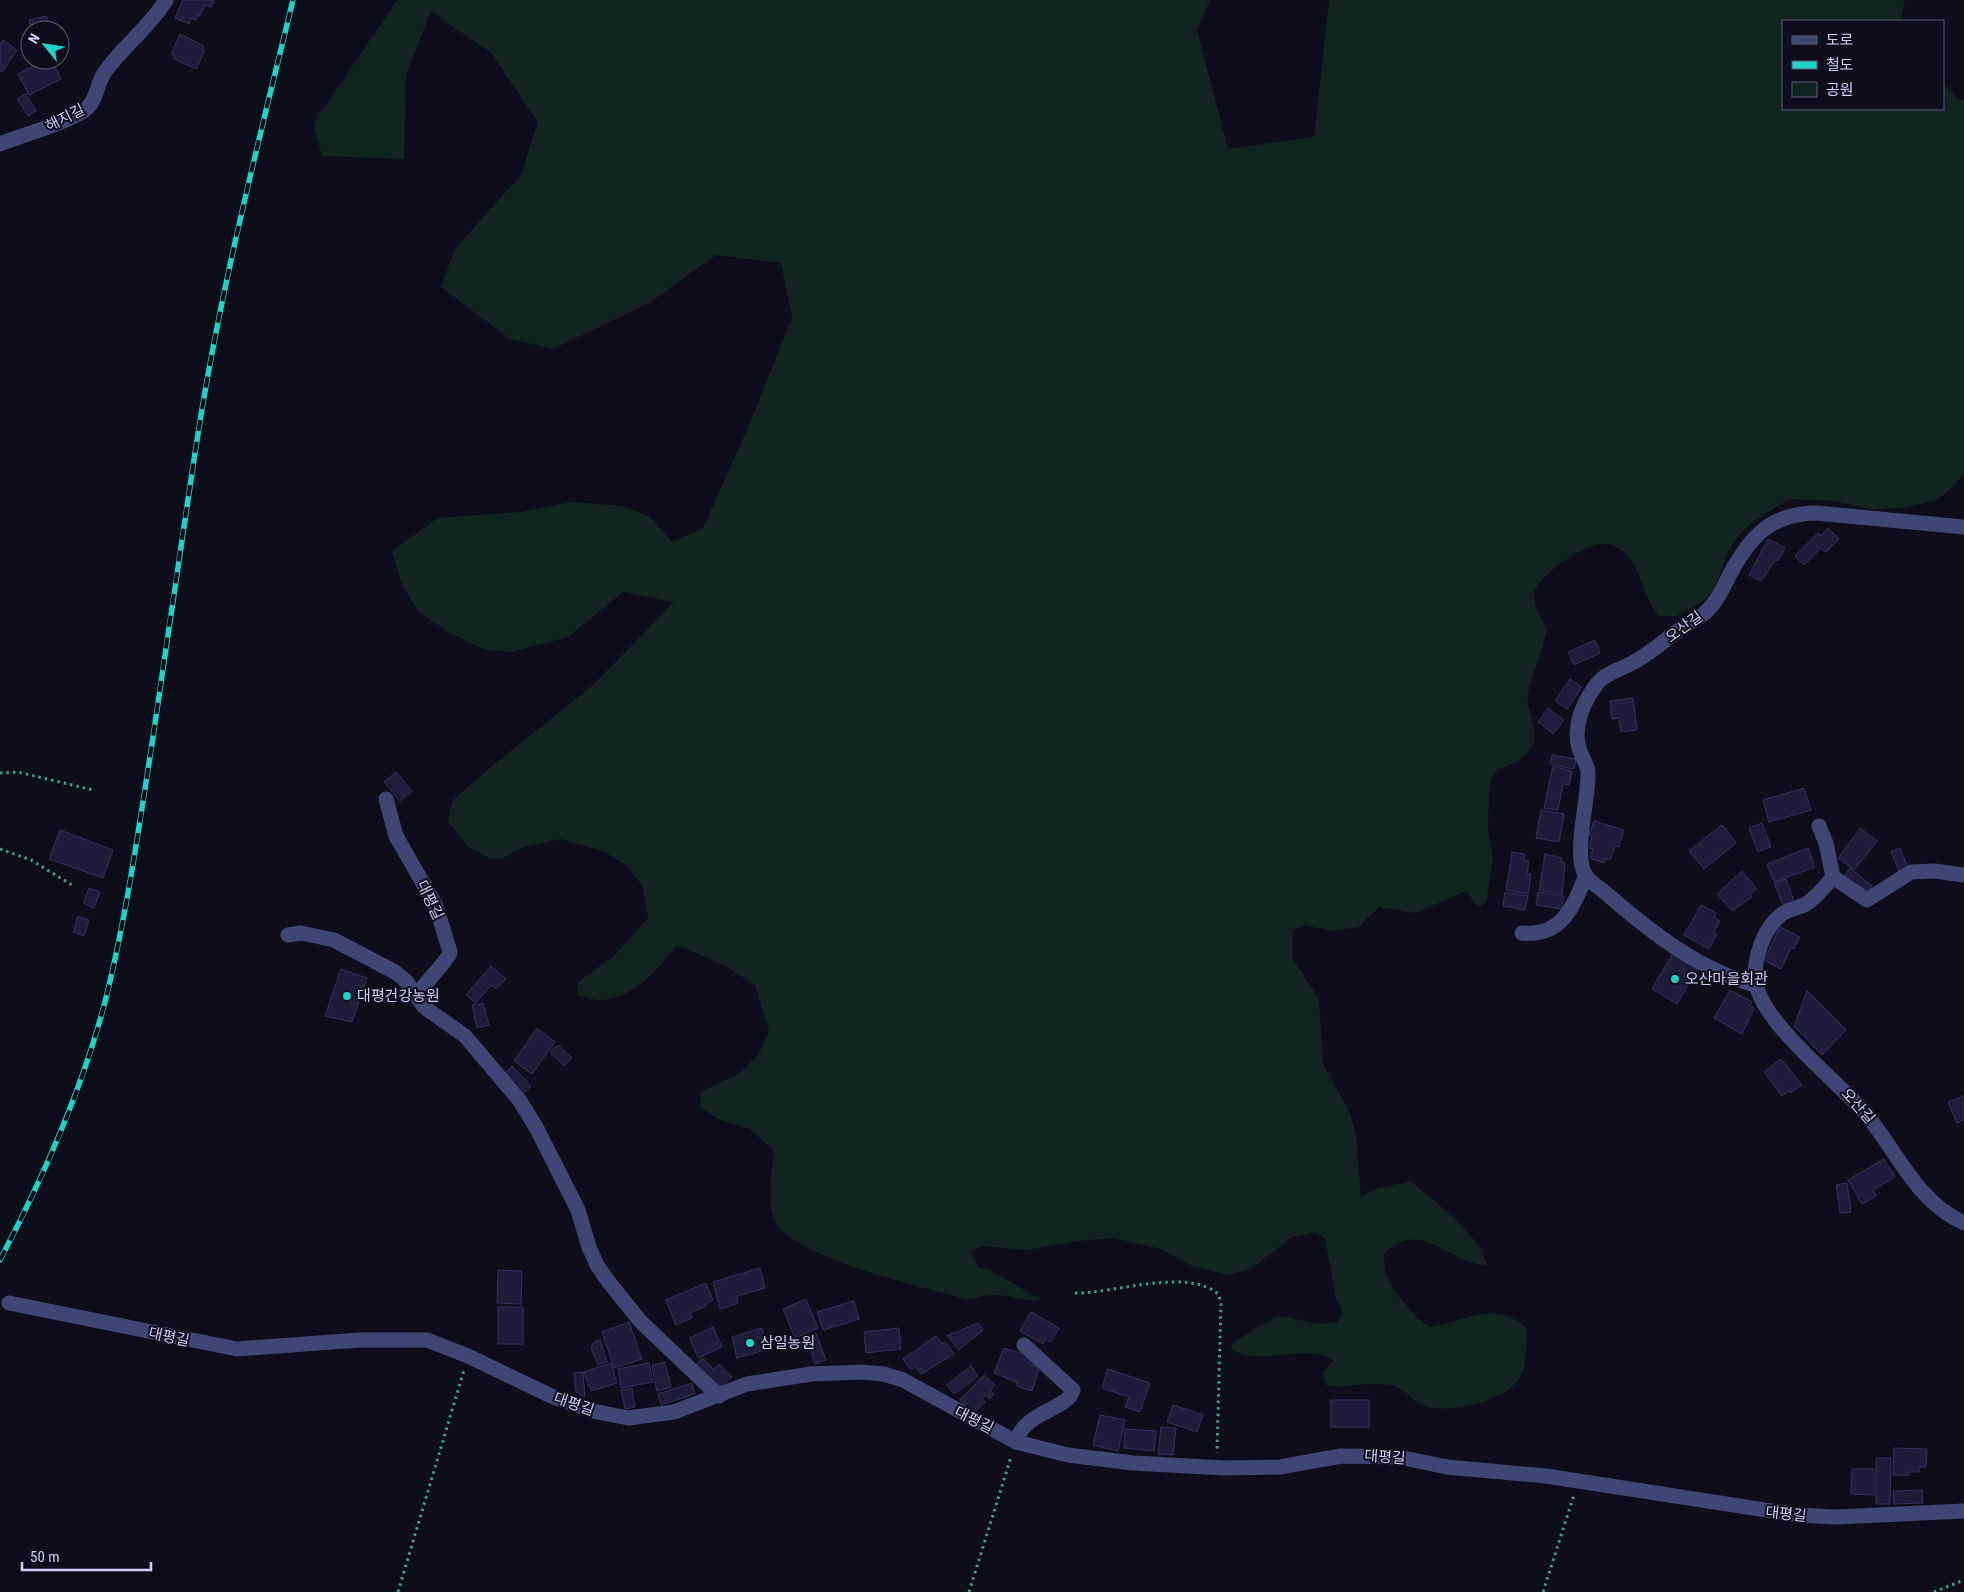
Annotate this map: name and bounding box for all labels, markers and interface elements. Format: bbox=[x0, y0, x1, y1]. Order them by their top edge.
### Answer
north arrow bbox=[20, 20, 70, 70]
legend bbox=[1782, 20, 1944, 110]
text: N bbox=[25, 31, 43, 46]
text: 도로 bbox=[1826, 31, 1854, 49]
text: 철도 bbox=[1826, 56, 1854, 74]
text: 공원 bbox=[1826, 81, 1854, 99]
street label: 해지길 bbox=[42, 101, 88, 135]
street label: 오산길 bbox=[1662, 608, 1706, 646]
street label: 대평길 bbox=[413, 877, 447, 923]
place label: 오산마을회관 bbox=[1685, 970, 1768, 988]
marker: 오산마을회관 bbox=[1669, 973, 1681, 985]
place label: 대평건강농원 bbox=[357, 987, 440, 1005]
marker: 대평건강농원 bbox=[341, 990, 353, 1002]
street label: 오산길 bbox=[1837, 1085, 1879, 1127]
street label: 대평길 bbox=[147, 1324, 191, 1350]
place label: 삼일농원 bbox=[760, 1334, 815, 1352]
marker: 삼일농원 bbox=[744, 1337, 756, 1349]
street label: 대평길 bbox=[551, 1389, 597, 1419]
street label: 대평길 bbox=[951, 1403, 997, 1437]
street label: 대평길 bbox=[1364, 1447, 1406, 1467]
street label: 대평길 bbox=[1764, 1503, 1808, 1525]
scale bar bbox=[22, 1540, 151, 1572]
text: 50 m bbox=[30, 1548, 60, 1566]

